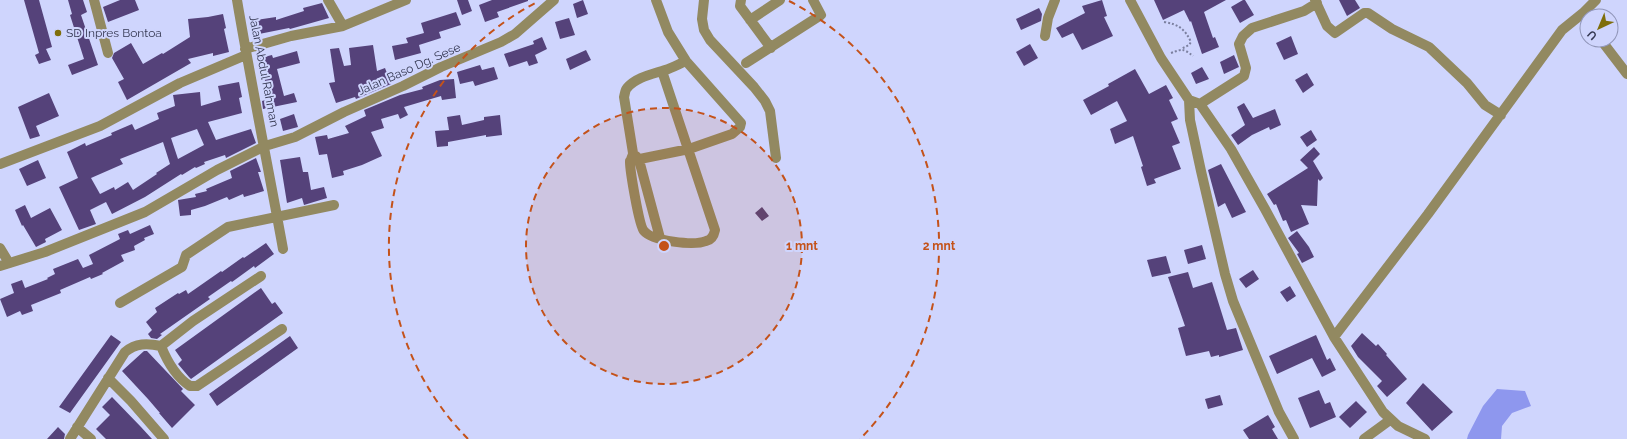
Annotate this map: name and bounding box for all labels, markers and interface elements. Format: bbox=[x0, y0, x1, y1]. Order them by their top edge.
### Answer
north arrow bbox=[1579, 8, 1619, 48]
street label: Jalan Abdul Rahman bbox=[246, 14, 282, 128]
place label: SD Inpres Bontoa bbox=[66, 26, 162, 40]
text: U bbox=[1585, 27, 1600, 42]
marker: SD Inpres Bontoa bbox=[53, 28, 63, 38]
street label: Jalan Baso Dg. Sese bbox=[355, 40, 463, 98]
centre of rings bbox=[657, 239, 671, 253]
text: 1 mnt bbox=[786, 239, 818, 253]
text: 2 mnt bbox=[923, 239, 956, 253]

